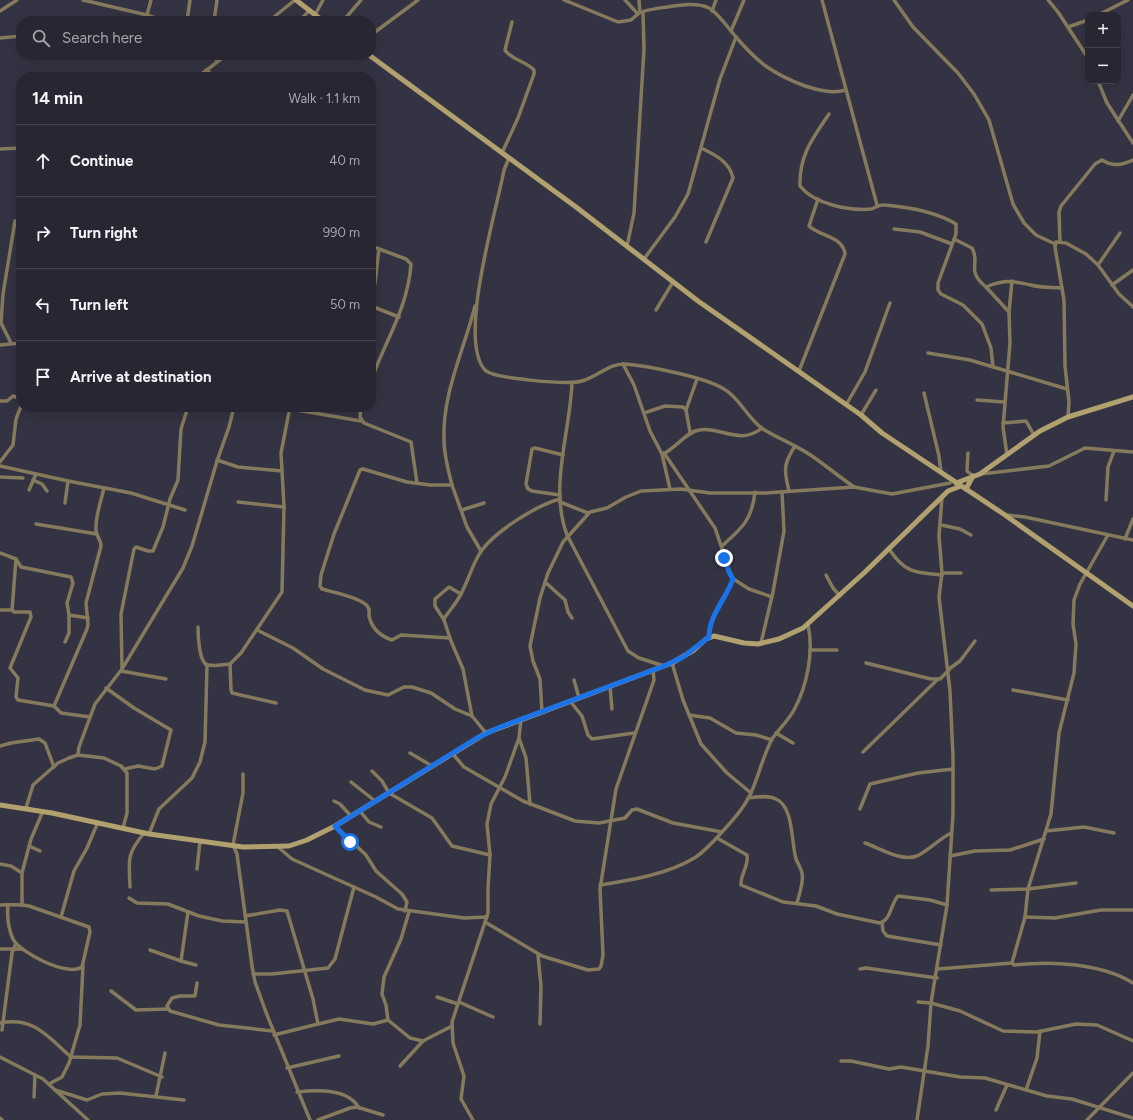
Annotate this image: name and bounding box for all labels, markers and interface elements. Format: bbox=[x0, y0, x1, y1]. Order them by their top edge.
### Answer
map controls bbox=[1085, 12, 1121, 84]
button: + bbox=[1085, 12, 1121, 48]
search box bbox=[16, 16, 376, 60]
icon: search bbox=[30, 27, 52, 49]
text: Search here bbox=[62, 29, 142, 47]
button: − bbox=[1085, 48, 1121, 84]
text: 14 min bbox=[32, 88, 83, 108]
text: Walk · 1.1 km bbox=[289, 91, 360, 106]
icon: ahead bbox=[32, 150, 54, 172]
text: Continue bbox=[70, 152, 133, 170]
text: 40 m bbox=[329, 153, 360, 168]
icon: right bbox=[32, 222, 54, 244]
text: Turn right bbox=[70, 224, 138, 242]
text: 990 m bbox=[323, 225, 360, 240]
icon: left bbox=[32, 294, 54, 316]
text: Turn left bbox=[70, 296, 128, 314]
text: 50 m bbox=[330, 297, 360, 312]
icon: arrive bbox=[32, 366, 54, 388]
text: Arrive at destination bbox=[70, 368, 211, 386]
route end bbox=[715, 549, 733, 567]
route start bbox=[341, 833, 359, 851]

